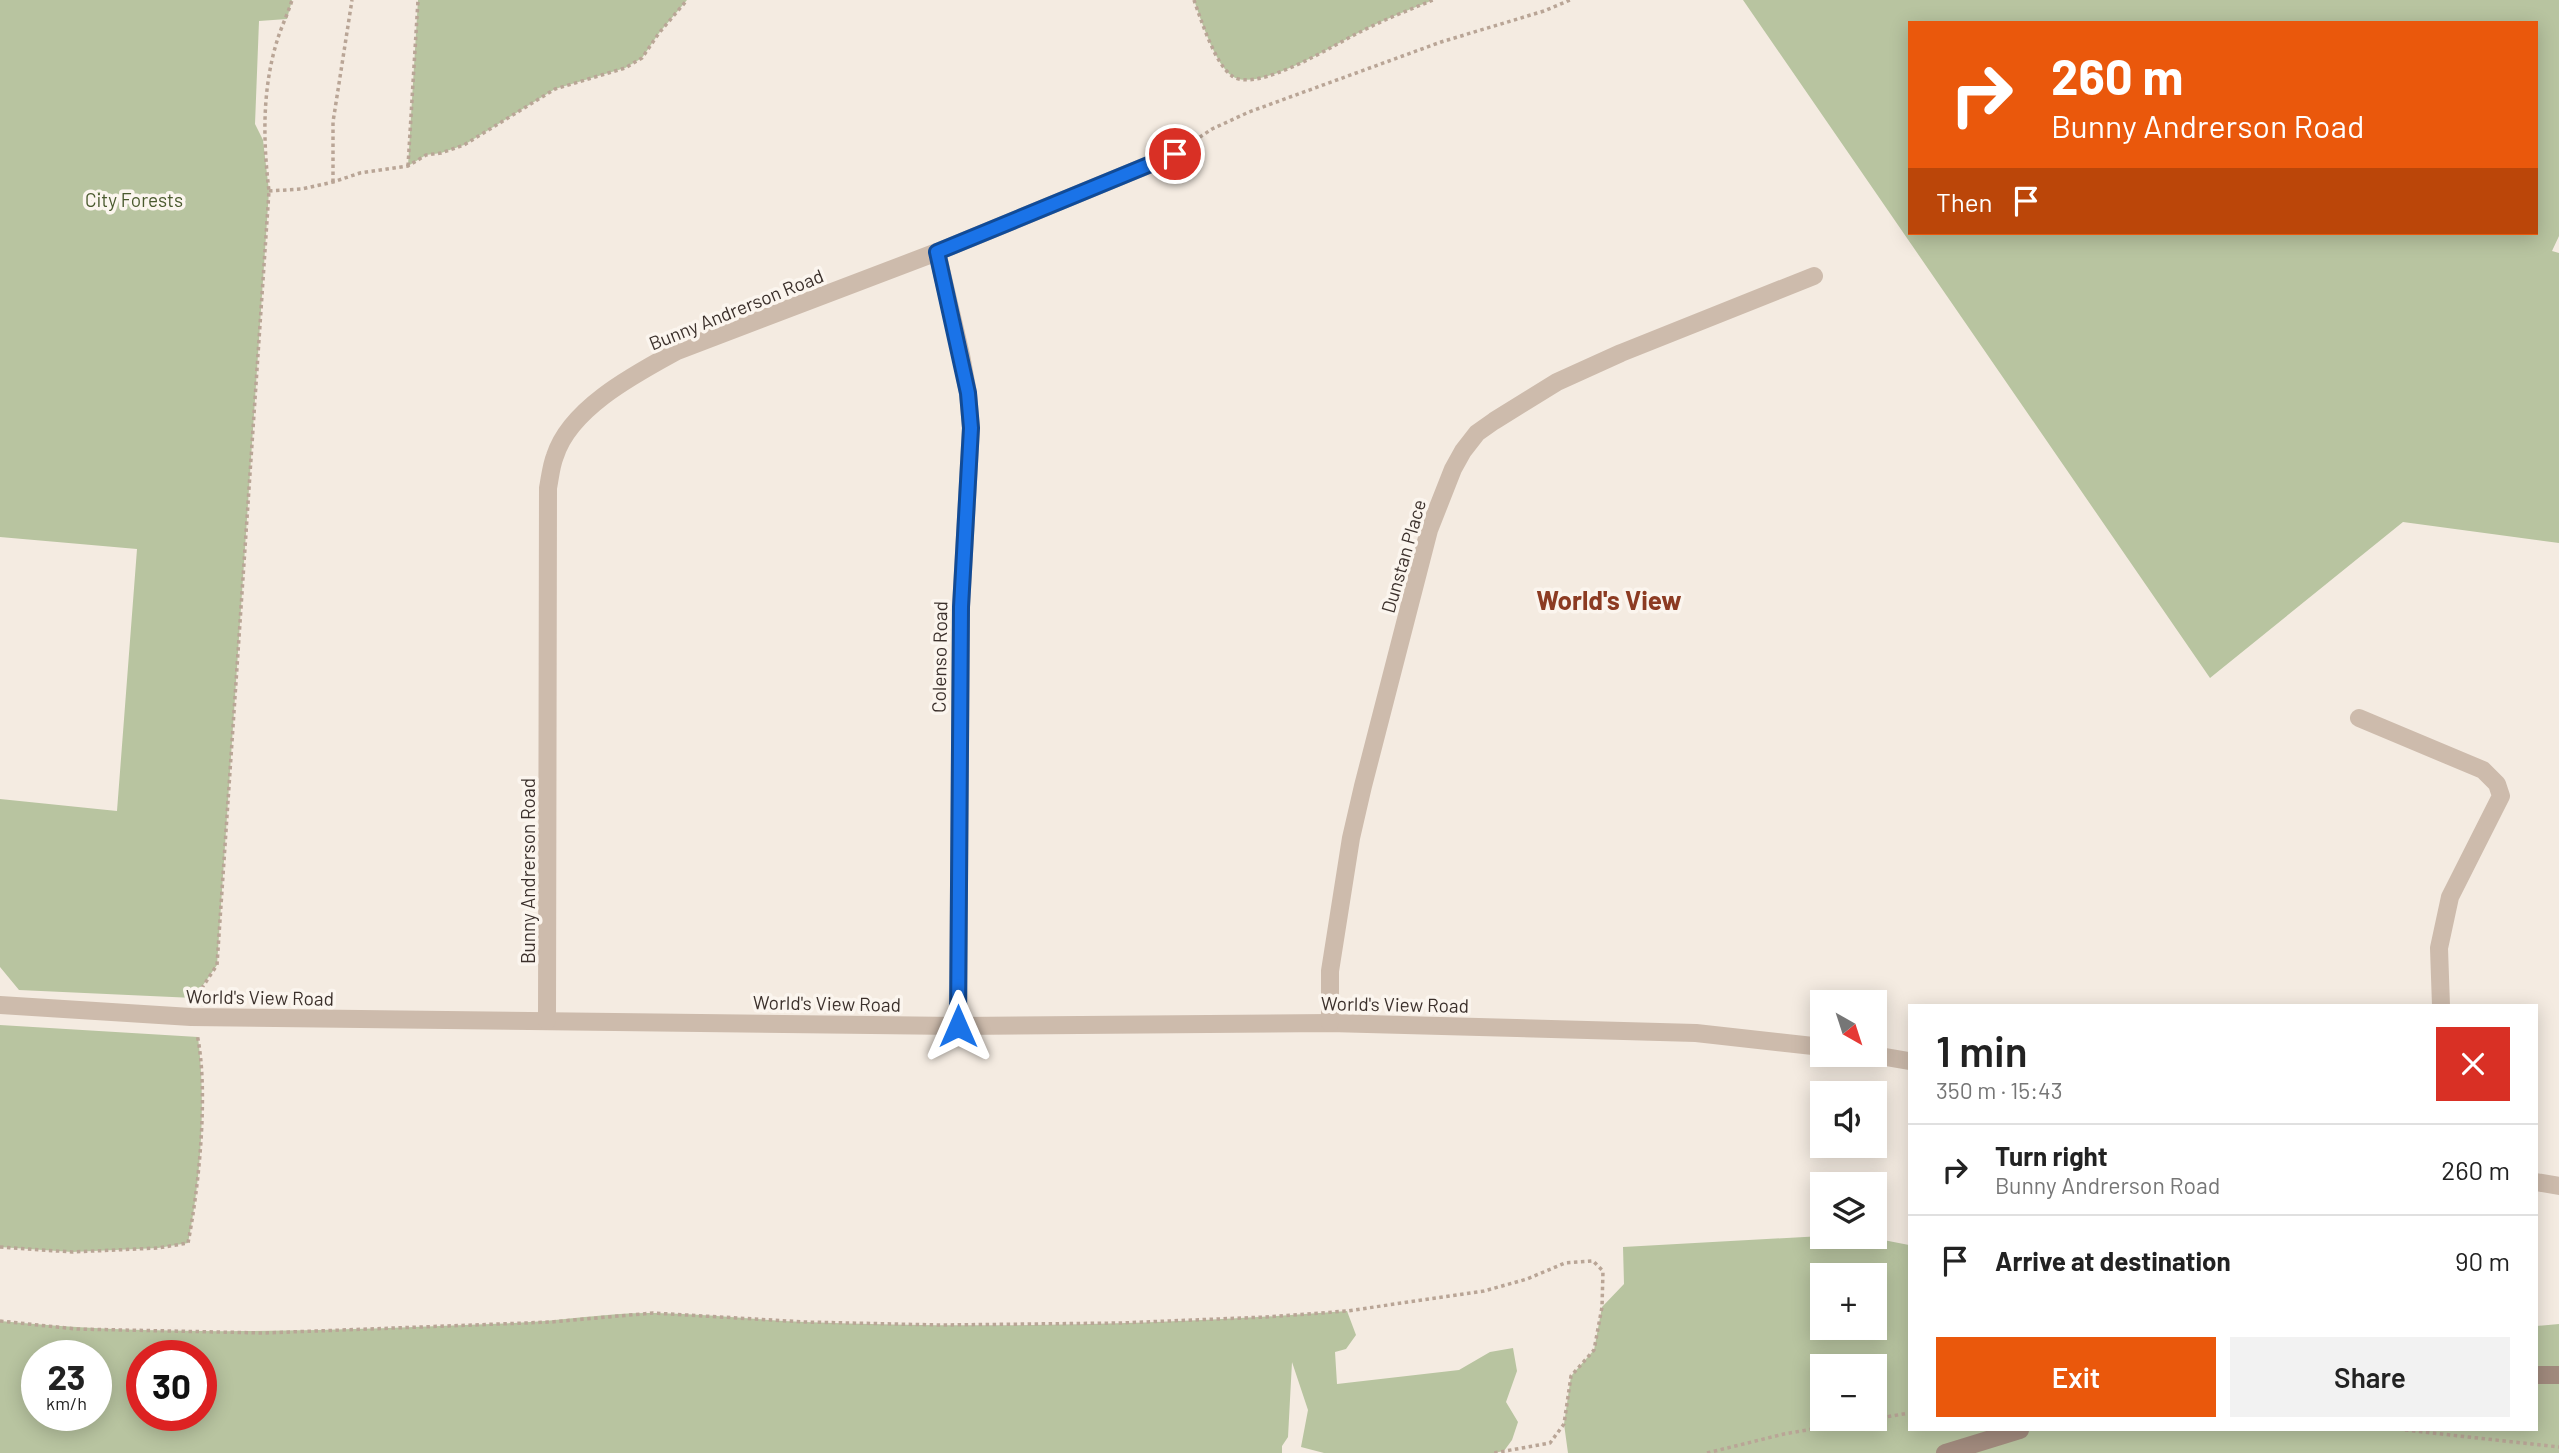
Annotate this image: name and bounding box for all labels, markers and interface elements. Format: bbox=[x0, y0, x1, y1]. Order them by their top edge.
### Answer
text: 260 m bbox=[2051, 46, 2183, 105]
icon: right bbox=[1936, 49, 2027, 140]
text: Bunny Andrerson Road bbox=[2051, 106, 2364, 144]
pin bbox=[1145, 124, 1205, 184]
icon: arrive bbox=[1156, 135, 1194, 173]
icon: arrive bbox=[2007, 182, 2045, 220]
text: Then bbox=[1936, 186, 1993, 217]
park label: City Forests bbox=[85, 188, 183, 211]
street label: Bunny Andrerson Road bbox=[645, 263, 827, 355]
street label: Dunstan Place bbox=[1376, 497, 1430, 615]
district label: World's View bbox=[1536, 584, 1682, 615]
street label: Colenso Road bbox=[927, 601, 951, 713]
street label: Bunny Andrerson Road bbox=[516, 778, 539, 964]
street label: World's View Road bbox=[186, 984, 334, 1010]
position arrow bbox=[921, 989, 995, 1063]
street label: World's View Road bbox=[753, 990, 901, 1016]
north arrow bbox=[1810, 990, 1886, 1068]
map controls bbox=[1810, 990, 1887, 1431]
street label: World's View Road bbox=[1321, 991, 1469, 1017]
text: 1 min bbox=[1936, 1025, 2028, 1075]
button: close bbox=[2436, 1027, 2510, 1101]
text: 350 m · 15:43 bbox=[1936, 1076, 2063, 1104]
button: sound bbox=[1810, 1081, 1887, 1158]
text: Turn right bbox=[1995, 1140, 2108, 1171]
icon: right bbox=[1936, 1151, 1974, 1189]
text: 260 m bbox=[2441, 1154, 2510, 1185]
text: Bunny Andrerson Road bbox=[1995, 1171, 2220, 1199]
button: layers bbox=[1810, 1172, 1887, 1249]
icon: arrive bbox=[1936, 1242, 1974, 1280]
text: Arrive at destination bbox=[1995, 1245, 2231, 1276]
text: 90 m bbox=[2455, 1245, 2510, 1276]
button: + bbox=[1810, 1263, 1887, 1340]
button: Exit bbox=[1936, 1337, 2216, 1417]
button: Share bbox=[2230, 1337, 2510, 1417]
speed limit sign: 30 bbox=[126, 1340, 217, 1431]
button: − bbox=[1810, 1354, 1887, 1431]
text: 23 bbox=[47, 1355, 86, 1397]
text: km/h bbox=[46, 1392, 87, 1414]

